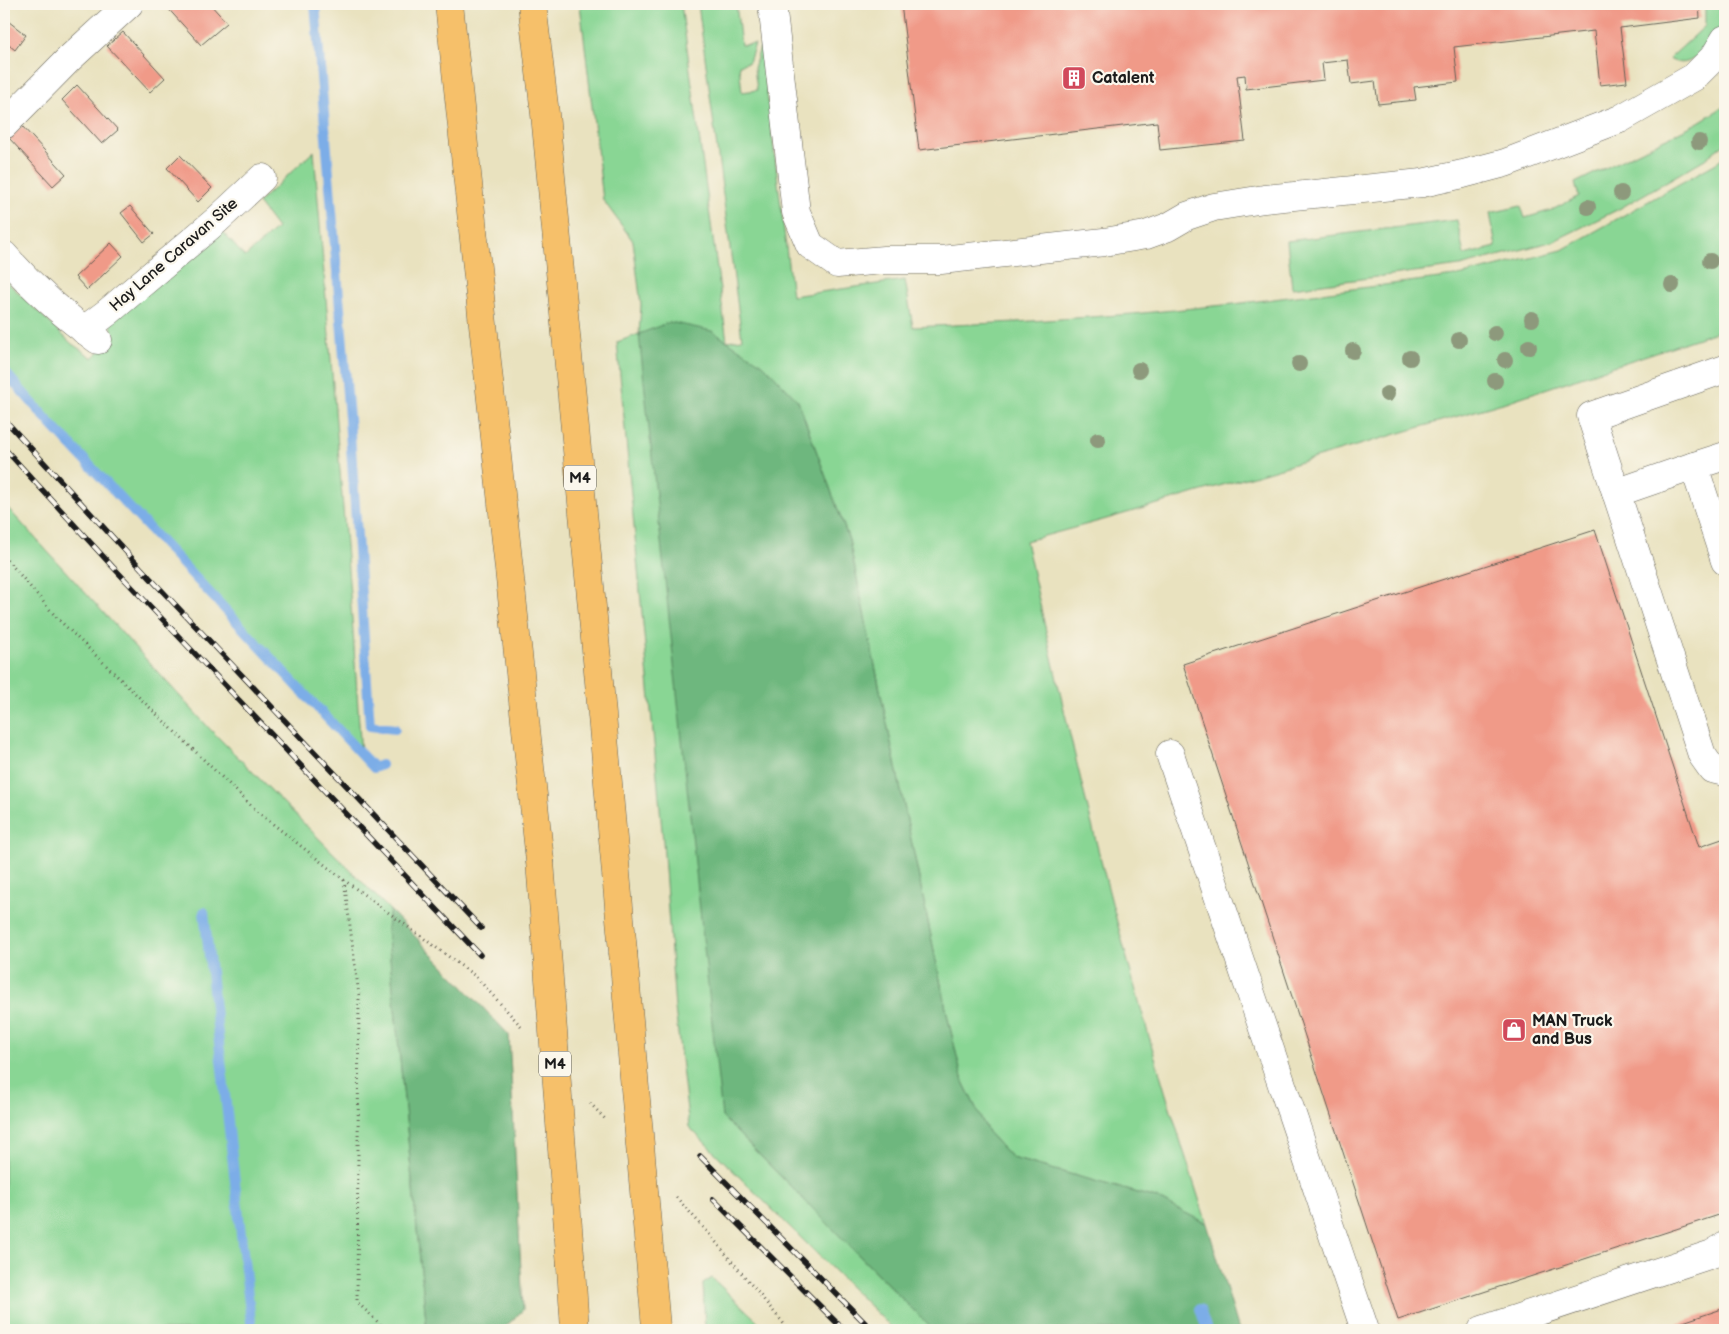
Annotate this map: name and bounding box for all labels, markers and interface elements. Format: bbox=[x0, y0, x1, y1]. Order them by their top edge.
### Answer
building icon: Catalent bbox=[1061, 65, 1087, 91]
place label: Catalent bbox=[1092, 69, 1155, 88]
street label: Hay Lane Caravan Site bbox=[106, 194, 242, 316]
road number: M4 bbox=[564, 466, 596, 490]
place label: MAN Truck and Bus bbox=[1532, 1012, 1613, 1049]
shop icon: MAN Truck and Bus bbox=[1501, 1017, 1527, 1043]
road number: M4 bbox=[539, 1052, 571, 1076]

